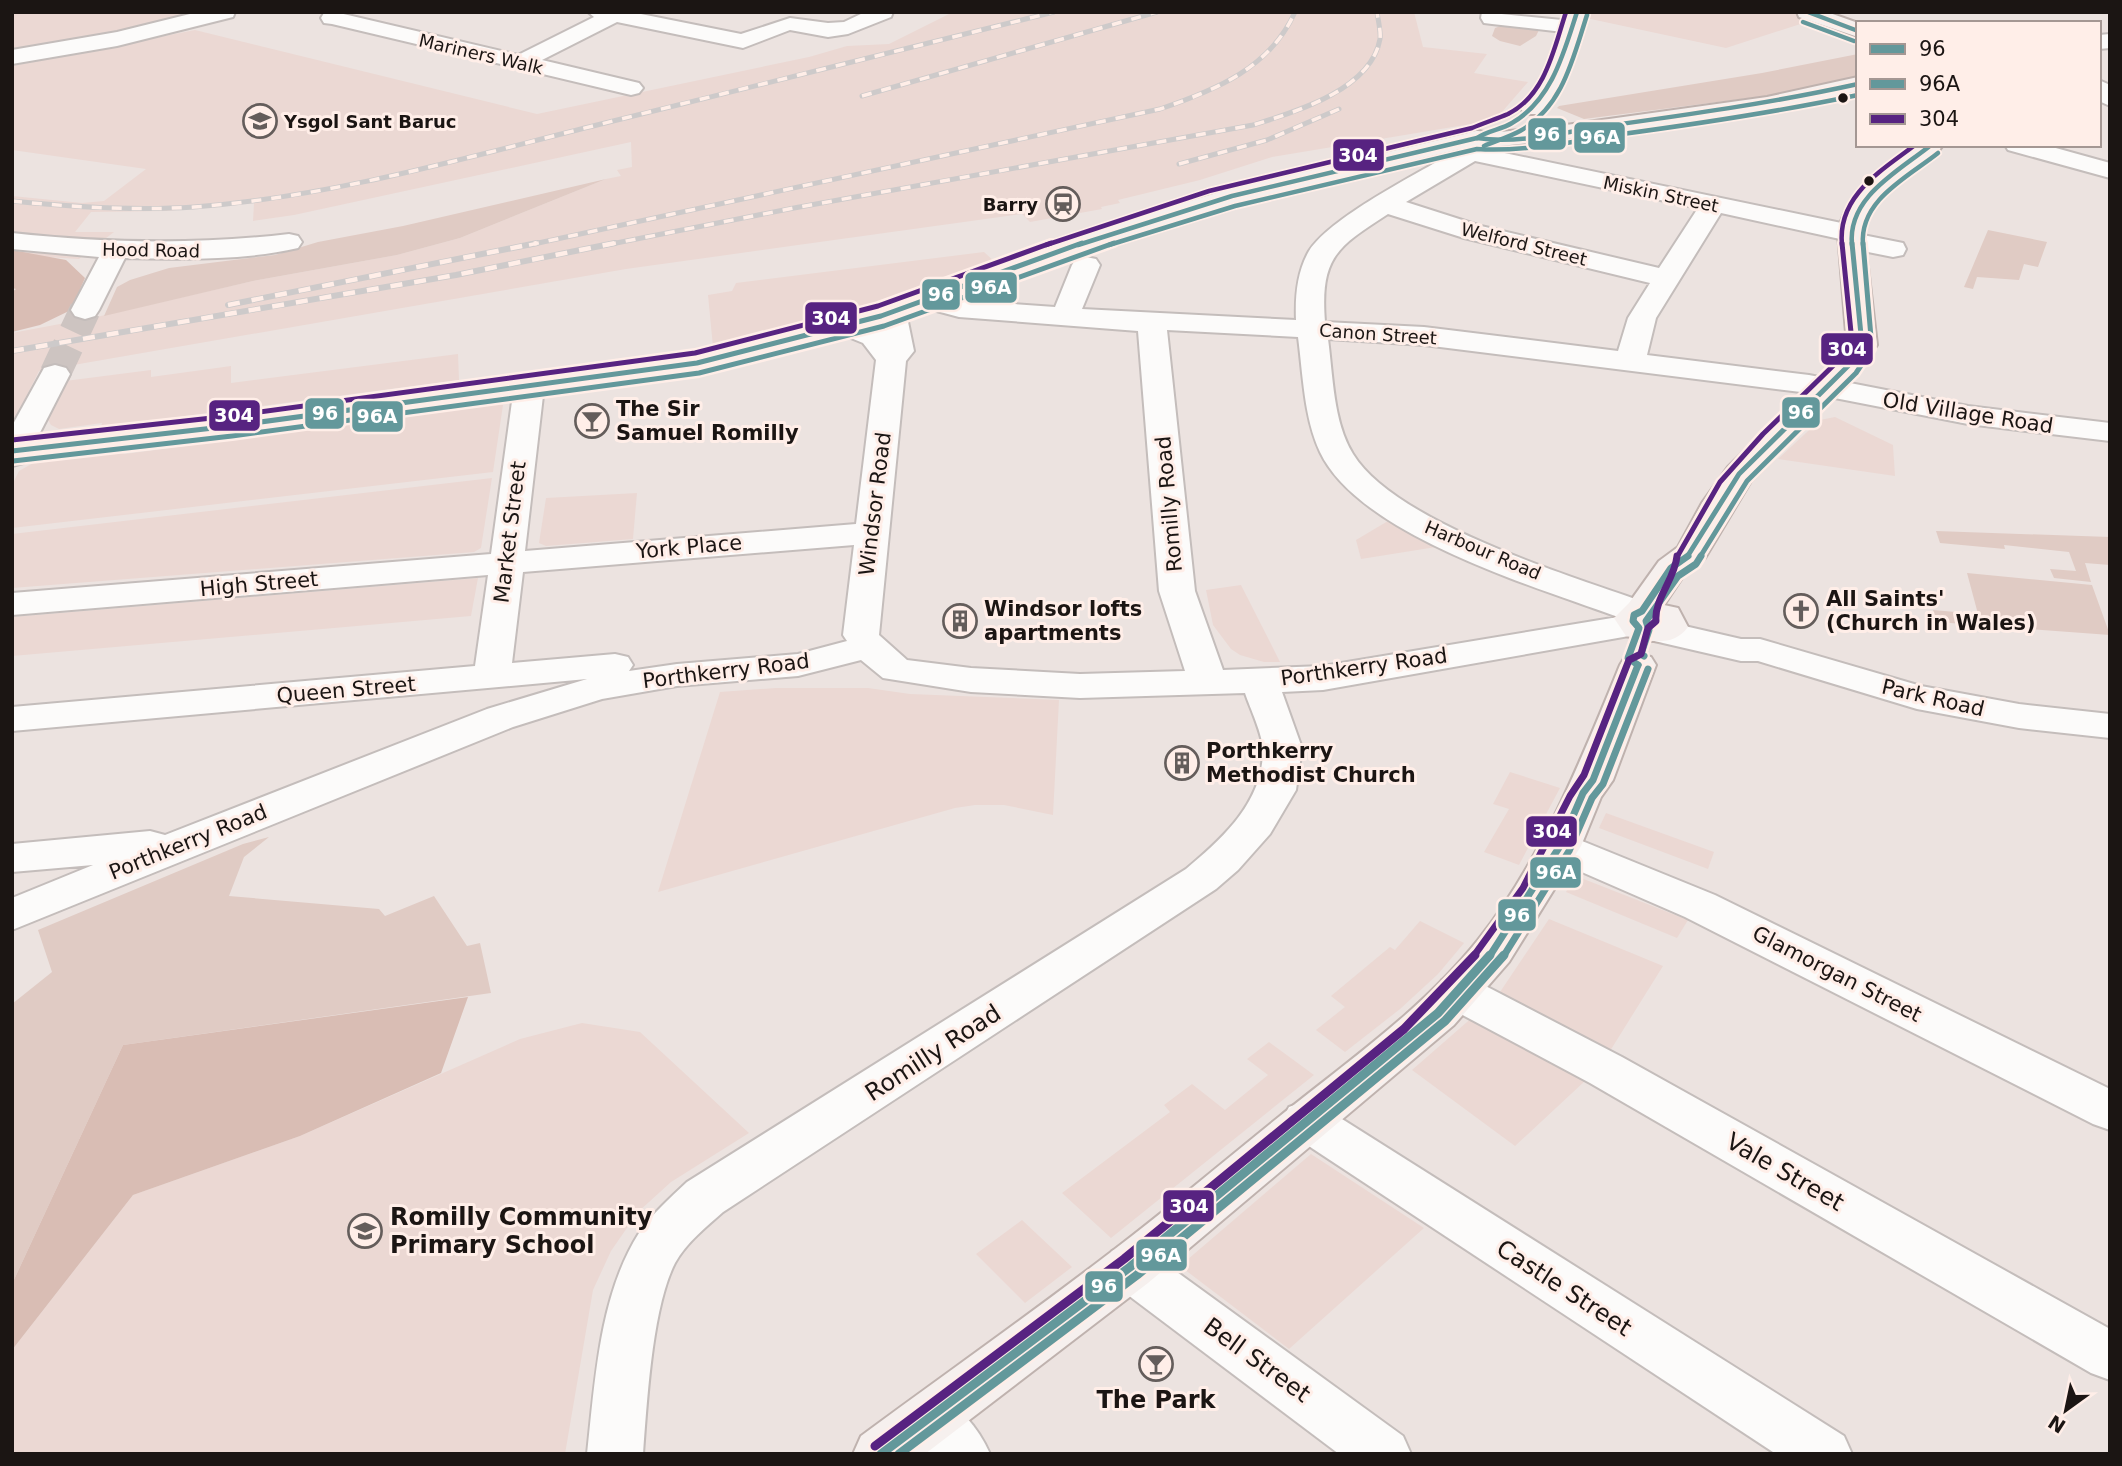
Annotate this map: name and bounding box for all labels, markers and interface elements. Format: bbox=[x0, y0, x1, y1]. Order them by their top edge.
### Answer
legend bbox=[1856, 21, 2101, 147]
street label: Mariners Walk bbox=[417, 29, 546, 79]
text: 96 bbox=[1919, 37, 1946, 61]
text: 96A bbox=[1919, 72, 1961, 96]
unlabelled marker bbox=[1836, 91, 1850, 105]
school or university icon: Ysgol Sant Baruc bbox=[241, 102, 279, 140]
text: 304 bbox=[1919, 107, 1959, 131]
place label: Ysgol Sant Baruc bbox=[283, 111, 456, 132]
line badge: 96 bbox=[1527, 117, 1567, 151]
line badge: 96A bbox=[1573, 121, 1626, 154]
text: 96 bbox=[1534, 123, 1560, 145]
text: 96A bbox=[1579, 126, 1621, 148]
line badge: 304 bbox=[1332, 138, 1385, 172]
text: 304 bbox=[1338, 144, 1378, 166]
street label: Miskin Street bbox=[1602, 172, 1720, 216]
unlabelled marker bbox=[1862, 174, 1876, 188]
station icon: Barry bbox=[1044, 185, 1082, 223]
place label: Barry bbox=[983, 194, 1038, 215]
street label: Welford Street bbox=[1459, 218, 1589, 270]
street label: Hood Road bbox=[102, 239, 200, 261]
line badge: 96A bbox=[964, 271, 1018, 304]
text: 96A bbox=[970, 276, 1012, 298]
line badge: 96 bbox=[921, 278, 961, 311]
text: 96 bbox=[928, 283, 954, 305]
line badge: 304 bbox=[804, 301, 858, 335]
text: 304 bbox=[811, 307, 851, 329]
street label: Canon Street bbox=[1318, 319, 1438, 349]
line badge: 304 bbox=[1820, 332, 1874, 366]
text: 304 bbox=[1827, 338, 1867, 360]
street label: Old Village Road bbox=[1881, 388, 2055, 438]
line badge: 96 bbox=[1781, 396, 1821, 429]
line badge: 96 bbox=[304, 397, 345, 430]
place label: The Sir Samuel Romilly bbox=[616, 397, 799, 445]
line badge: 304 bbox=[208, 399, 261, 432]
line badge: 96A bbox=[351, 400, 404, 433]
text: 96 bbox=[1788, 401, 1814, 423]
text: 96 bbox=[312, 402, 338, 424]
bar icon: The Sir Samuel Romilly bbox=[573, 402, 611, 440]
text: 304 bbox=[214, 404, 254, 426]
text: 96A bbox=[356, 405, 398, 427]
street label: Windsor Road bbox=[854, 431, 896, 577]
street label: Romilly Road bbox=[1151, 435, 1187, 573]
street label: Market Street bbox=[489, 460, 531, 604]
street label: Harbour Road bbox=[1422, 516, 1544, 584]
street label: York Place bbox=[634, 530, 743, 564]
street label: High Street bbox=[199, 567, 319, 601]
place label: All Saints' (Church in Wales) bbox=[1826, 587, 2036, 635]
church icon: All Saints' (Church in Wales) bbox=[1782, 592, 1820, 630]
place label: Windsor lofts apartments bbox=[984, 597, 1142, 645]
building icon: Windsor lofts apartments bbox=[941, 602, 979, 640]
street label: Porthkerry Road bbox=[1279, 643, 1449, 691]
street label: Porthkerry Road bbox=[641, 649, 811, 693]
street label: Queen Street bbox=[275, 672, 417, 708]
street label: Park Road bbox=[1879, 675, 1987, 721]
place label: Porthkerry Methodist Church bbox=[1206, 739, 1416, 787]
building icon: Porthkerry Methodist Church bbox=[1163, 744, 1201, 782]
street label: Porthkerry Road bbox=[106, 799, 270, 885]
line badge: 304 bbox=[1525, 815, 1578, 848]
text: 304 bbox=[1532, 820, 1572, 842]
line badge: 96A bbox=[1529, 856, 1582, 889]
text: 96A bbox=[1535, 861, 1577, 883]
line badge: 96 bbox=[1497, 898, 1537, 932]
text: 96 bbox=[1504, 904, 1530, 926]
street label: Glamorgan Street bbox=[1748, 921, 1926, 1027]
street label: Romilly Road bbox=[860, 999, 1006, 1107]
street label: Vale Street bbox=[1721, 1127, 1849, 1217]
line badge: 304 bbox=[1162, 1189, 1215, 1223]
text: 304 bbox=[1169, 1195, 1209, 1217]
place label: Romilly Community Primary School bbox=[390, 1203, 653, 1259]
school or university icon: Romilly Community Primary School bbox=[346, 1212, 384, 1250]
street label: Castle Street bbox=[1491, 1234, 1637, 1342]
line badge: 96A bbox=[1135, 1238, 1188, 1272]
text: 96A bbox=[1140, 1244, 1182, 1266]
line badge: 96 bbox=[1084, 1270, 1124, 1303]
text: 96 bbox=[1091, 1275, 1117, 1297]
street label: Bell Street bbox=[1198, 1312, 1316, 1408]
bar icon: The Park bbox=[1137, 1345, 1175, 1383]
north arrow bbox=[2031, 1375, 2101, 1445]
place label: The Park bbox=[1096, 1386, 1217, 1414]
text: N bbox=[2044, 1411, 2069, 1438]

